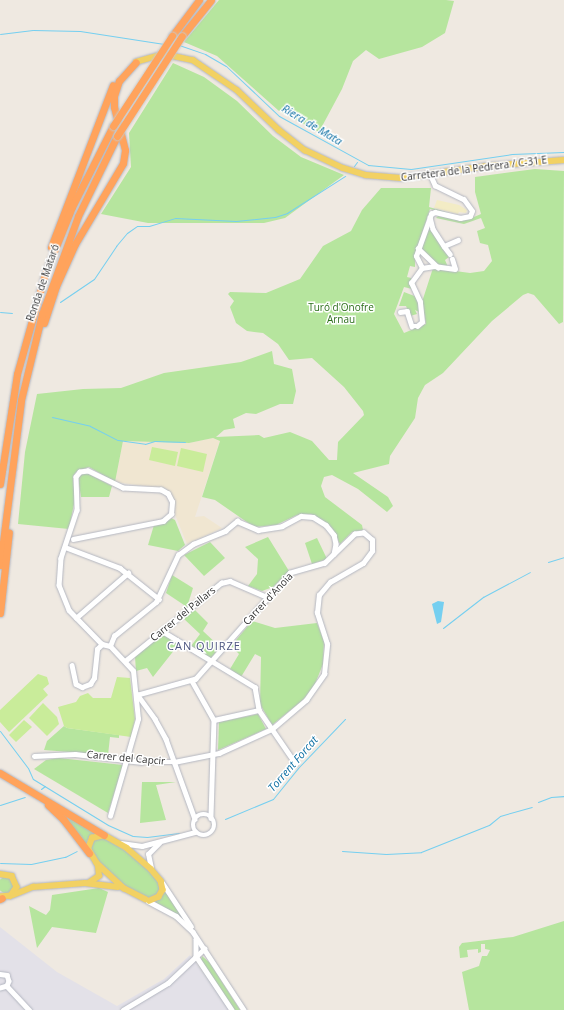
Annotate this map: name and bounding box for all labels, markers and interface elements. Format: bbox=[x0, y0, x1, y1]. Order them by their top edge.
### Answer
water label: Riera de Mata bbox=[279, 102, 345, 148]
street label: Carretera de la Pedrera / C-31 E bbox=[400, 154, 548, 184]
street label: Ronda de Mataró bbox=[24, 243, 62, 323]
park label: Turó d'Onofre Arnau bbox=[308, 301, 374, 324]
street label: Carrer d'Anoia bbox=[241, 570, 295, 628]
street label: Carrer del Pallars bbox=[148, 584, 218, 644]
district label: CAN QUIRZE bbox=[167, 639, 241, 653]
water label: Torrent Forcat bbox=[265, 734, 321, 794]
street label: Carrer del Capcir bbox=[86, 749, 166, 767]

